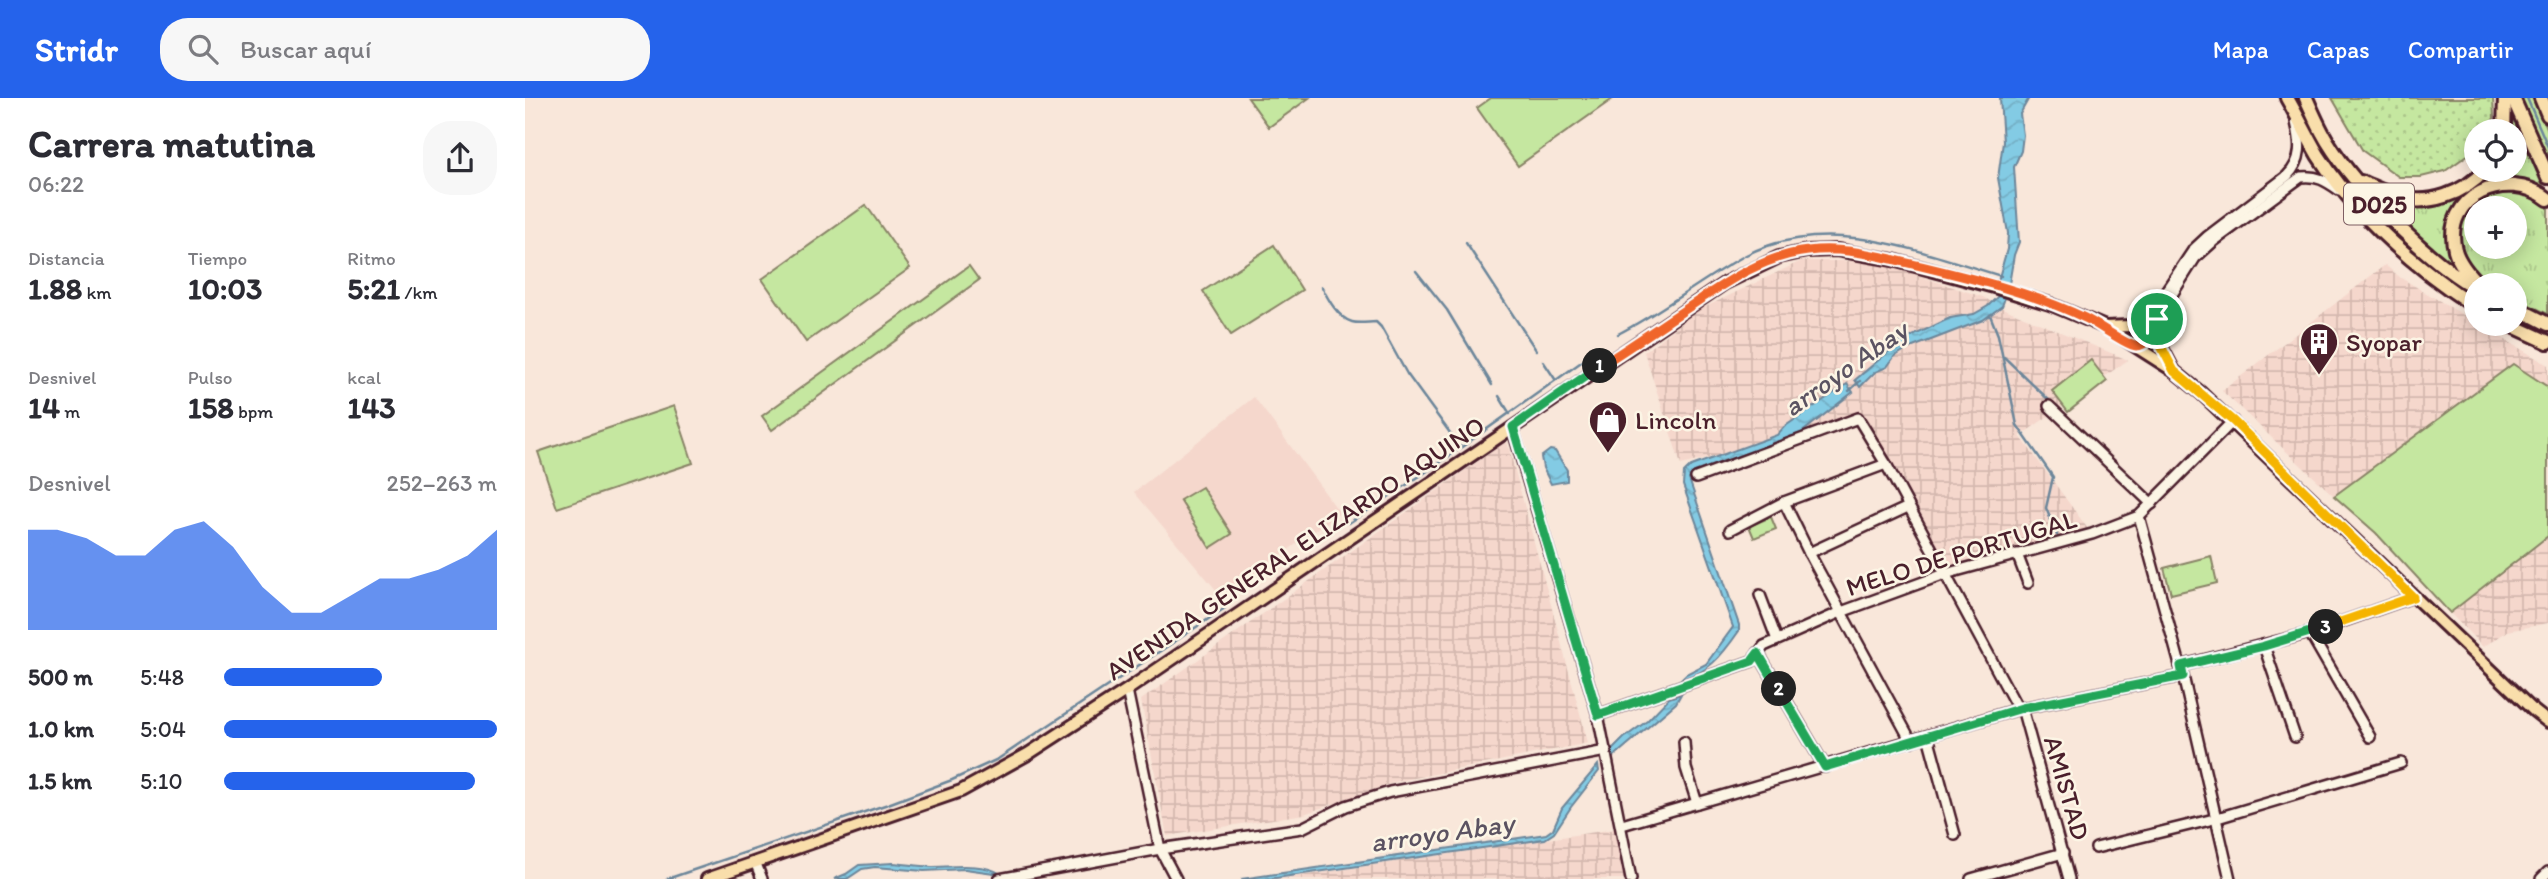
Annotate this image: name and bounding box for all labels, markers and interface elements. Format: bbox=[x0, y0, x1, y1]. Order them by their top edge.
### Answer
search box bbox=[160, 18, 650, 81]
text: Stridr bbox=[35, 30, 118, 69]
icon: search bbox=[184, 30, 222, 68]
text: Buscar aquí bbox=[240, 33, 371, 65]
text: Mapa bbox=[2213, 35, 2269, 64]
text: Capas bbox=[2307, 35, 2370, 64]
text: Compartir bbox=[2408, 35, 2513, 64]
map controls bbox=[2464, 119, 2527, 336]
button: locate bbox=[2464, 119, 2527, 182]
text: Carrera matutina bbox=[28, 121, 315, 167]
button: share bbox=[423, 121, 497, 195]
text: 06:22 bbox=[28, 170, 84, 198]
road number: D025 bbox=[2344, 184, 2414, 224]
button: + bbox=[2464, 196, 2527, 259]
text: Distancia bbox=[28, 247, 105, 270]
text: Tiempo bbox=[188, 247, 247, 270]
text: Ritmo bbox=[347, 247, 396, 270]
text: 1.88 bbox=[28, 270, 82, 307]
text: 10:03 bbox=[188, 270, 262, 307]
text: 5:21 bbox=[347, 270, 400, 307]
button: − bbox=[2464, 273, 2527, 336]
text: km bbox=[82, 281, 112, 304]
text: /km bbox=[400, 281, 438, 304]
pin bbox=[2127, 289, 2187, 349]
icon: arrive bbox=[2138, 300, 2176, 338]
water label: arroyo Abay bbox=[1776, 311, 1916, 423]
building icon: Syopar bbox=[2298, 321, 2340, 376]
place label: Syopar bbox=[2346, 326, 2423, 358]
pin: 1 bbox=[1583, 348, 1617, 384]
text: 1 bbox=[1595, 354, 1604, 377]
text: Desnivel bbox=[28, 366, 96, 389]
text: Pulso bbox=[188, 366, 233, 389]
text: kcal bbox=[347, 366, 381, 389]
text: 14 bbox=[28, 389, 60, 426]
text: 158 bbox=[188, 389, 234, 426]
text: 143 bbox=[347, 389, 396, 426]
shop icon: Lincoln bbox=[1587, 399, 1629, 454]
text: m bbox=[60, 400, 80, 423]
text: bpm bbox=[234, 400, 273, 423]
place label: Lincoln bbox=[1635, 404, 1717, 436]
street label: AVENIDA GENERAL ELIZARDO AQUINO bbox=[1100, 409, 1490, 687]
text: Desnivel bbox=[28, 469, 111, 497]
text: 252–263 m bbox=[387, 469, 497, 497]
street label: MELO DE PORTUGAL bbox=[1842, 503, 2080, 603]
pin: 3 bbox=[2309, 610, 2343, 644]
text: 3 bbox=[2320, 615, 2331, 638]
text: 500 m bbox=[28, 663, 93, 691]
text: 5:48 bbox=[140, 663, 184, 691]
pin: 2 bbox=[1761, 672, 1797, 706]
text: 2 bbox=[1774, 677, 1784, 700]
text: 1.0 km bbox=[28, 715, 94, 743]
text: 5:04 bbox=[140, 715, 186, 743]
street label: AMISTAD bbox=[2037, 732, 2097, 844]
text: 1.5 km bbox=[28, 767, 92, 795]
text: 5:10 bbox=[140, 767, 183, 795]
water label: arroyo Abay bbox=[1368, 805, 1519, 859]

